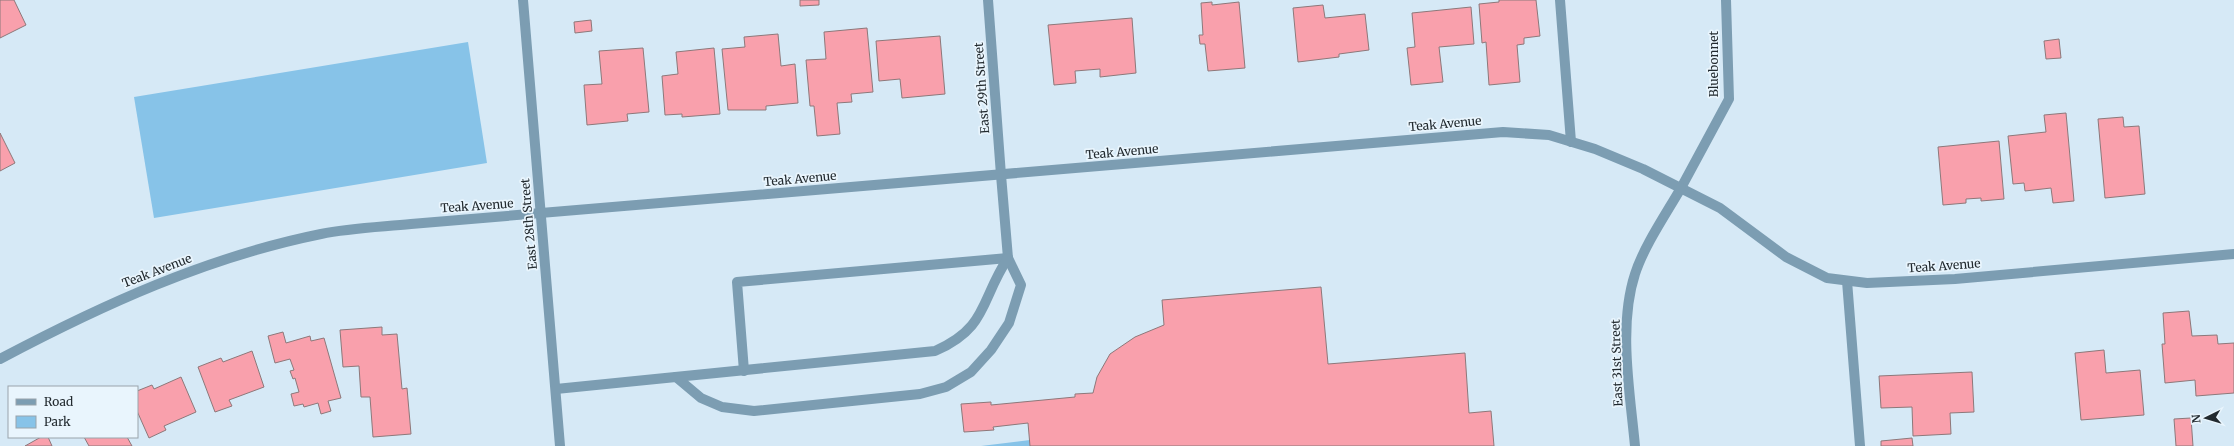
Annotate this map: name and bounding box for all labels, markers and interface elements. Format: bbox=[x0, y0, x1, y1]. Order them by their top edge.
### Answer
street label: Bluebonnet bbox=[1706, 30, 1721, 97]
street label: East 29th Street bbox=[971, 41, 992, 134]
street label: Teak Avenue bbox=[1408, 113, 1482, 134]
street label: Teak Avenue bbox=[1085, 141, 1159, 162]
street label: Teak Avenue bbox=[763, 168, 837, 189]
street label: East 28th Street bbox=[517, 177, 540, 270]
street label: Teak Avenue bbox=[440, 195, 514, 216]
street label: Teak Avenue bbox=[120, 250, 194, 291]
street label: Teak Avenue bbox=[1907, 255, 1981, 276]
street label: East 31st Street bbox=[1607, 319, 1626, 407]
legend bbox=[8, 386, 138, 438]
text: Road bbox=[44, 394, 73, 409]
north arrow bbox=[2186, 398, 2226, 438]
text: Park bbox=[44, 414, 71, 429]
text: N bbox=[2189, 414, 2203, 424]

